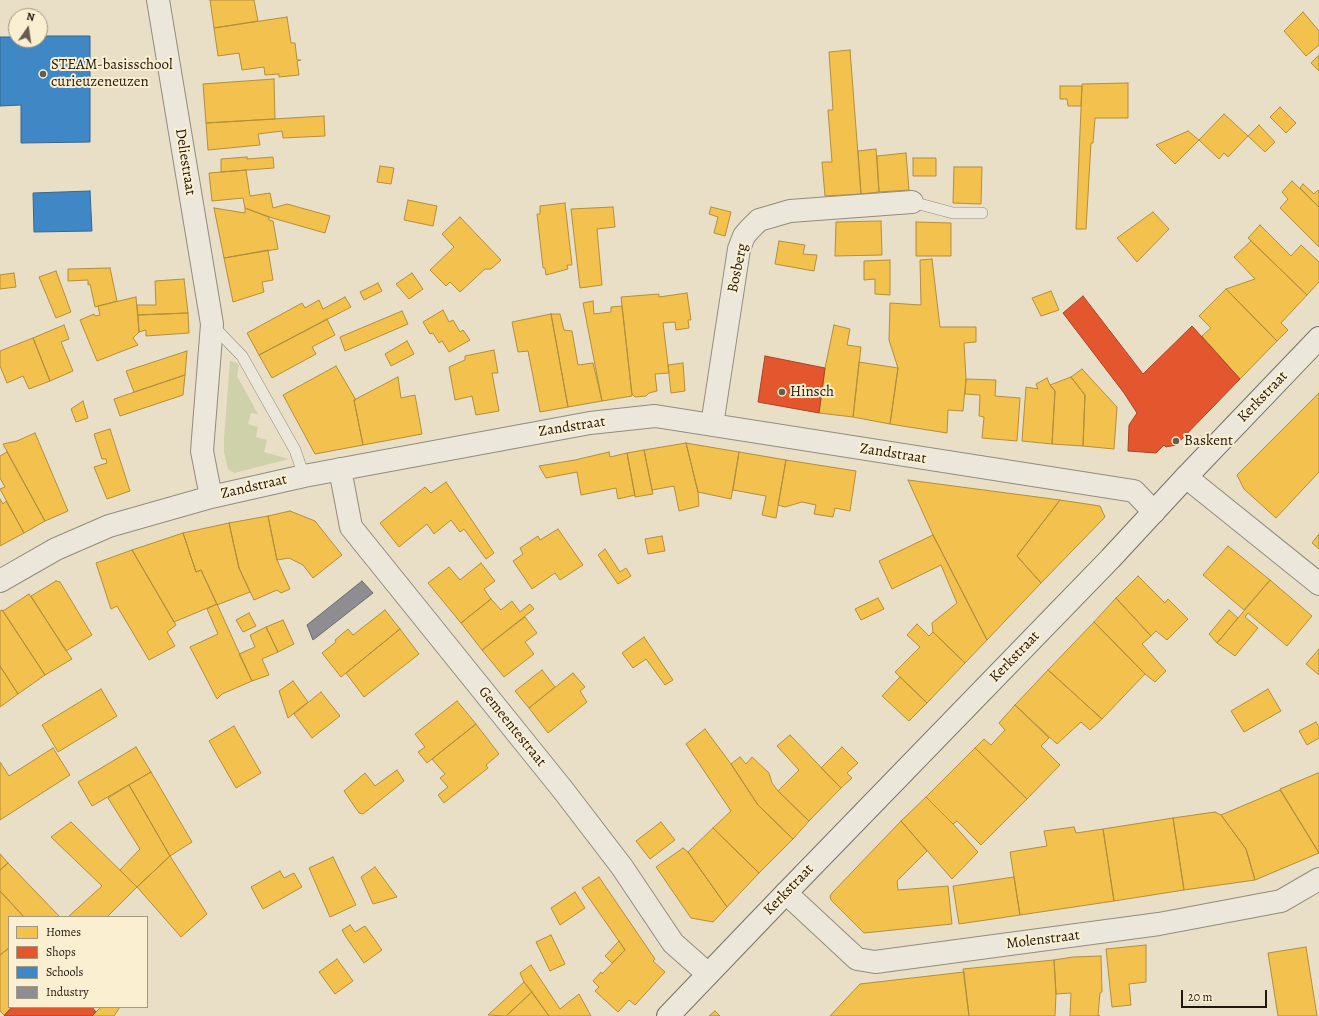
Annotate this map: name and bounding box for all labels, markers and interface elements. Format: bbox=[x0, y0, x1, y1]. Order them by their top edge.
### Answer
north arrow bbox=[8, 8, 48, 48]
text: N bbox=[25, 9, 36, 25]
place label: STEAM-basisschool curieuzeneuzen bbox=[51, 56, 173, 91]
marker: STEAM-basisschool curieuzeneuzen bbox=[38, 69, 48, 79]
street label: Deliestraat bbox=[171, 127, 199, 197]
street label: Bosberg bbox=[724, 242, 752, 294]
street label: Kerkstraat bbox=[1234, 368, 1292, 426]
place label: Hinsch bbox=[790, 383, 834, 401]
marker: Hinsch bbox=[777, 387, 787, 397]
street label: Zandstraat bbox=[537, 413, 607, 441]
place label: Baskent bbox=[1184, 432, 1233, 450]
marker: Baskent bbox=[1171, 436, 1181, 446]
street label: Zandstraat bbox=[858, 440, 928, 468]
street label: Zandstraat bbox=[219, 471, 289, 503]
street label: Kerkstraat bbox=[986, 628, 1044, 686]
street label: Gemeentestraat bbox=[474, 683, 550, 771]
street label: Kerkstraat bbox=[760, 861, 818, 919]
legend bbox=[8, 916, 148, 1008]
text: Homes bbox=[46, 924, 81, 940]
street label: Molenstraat bbox=[1005, 927, 1081, 953]
text: Shops bbox=[46, 944, 76, 960]
text: Schools bbox=[46, 964, 83, 980]
scale bar bbox=[1183, 982, 1269, 1008]
text: Industry bbox=[46, 984, 89, 1000]
text: 20 m bbox=[1188, 989, 1212, 1005]

